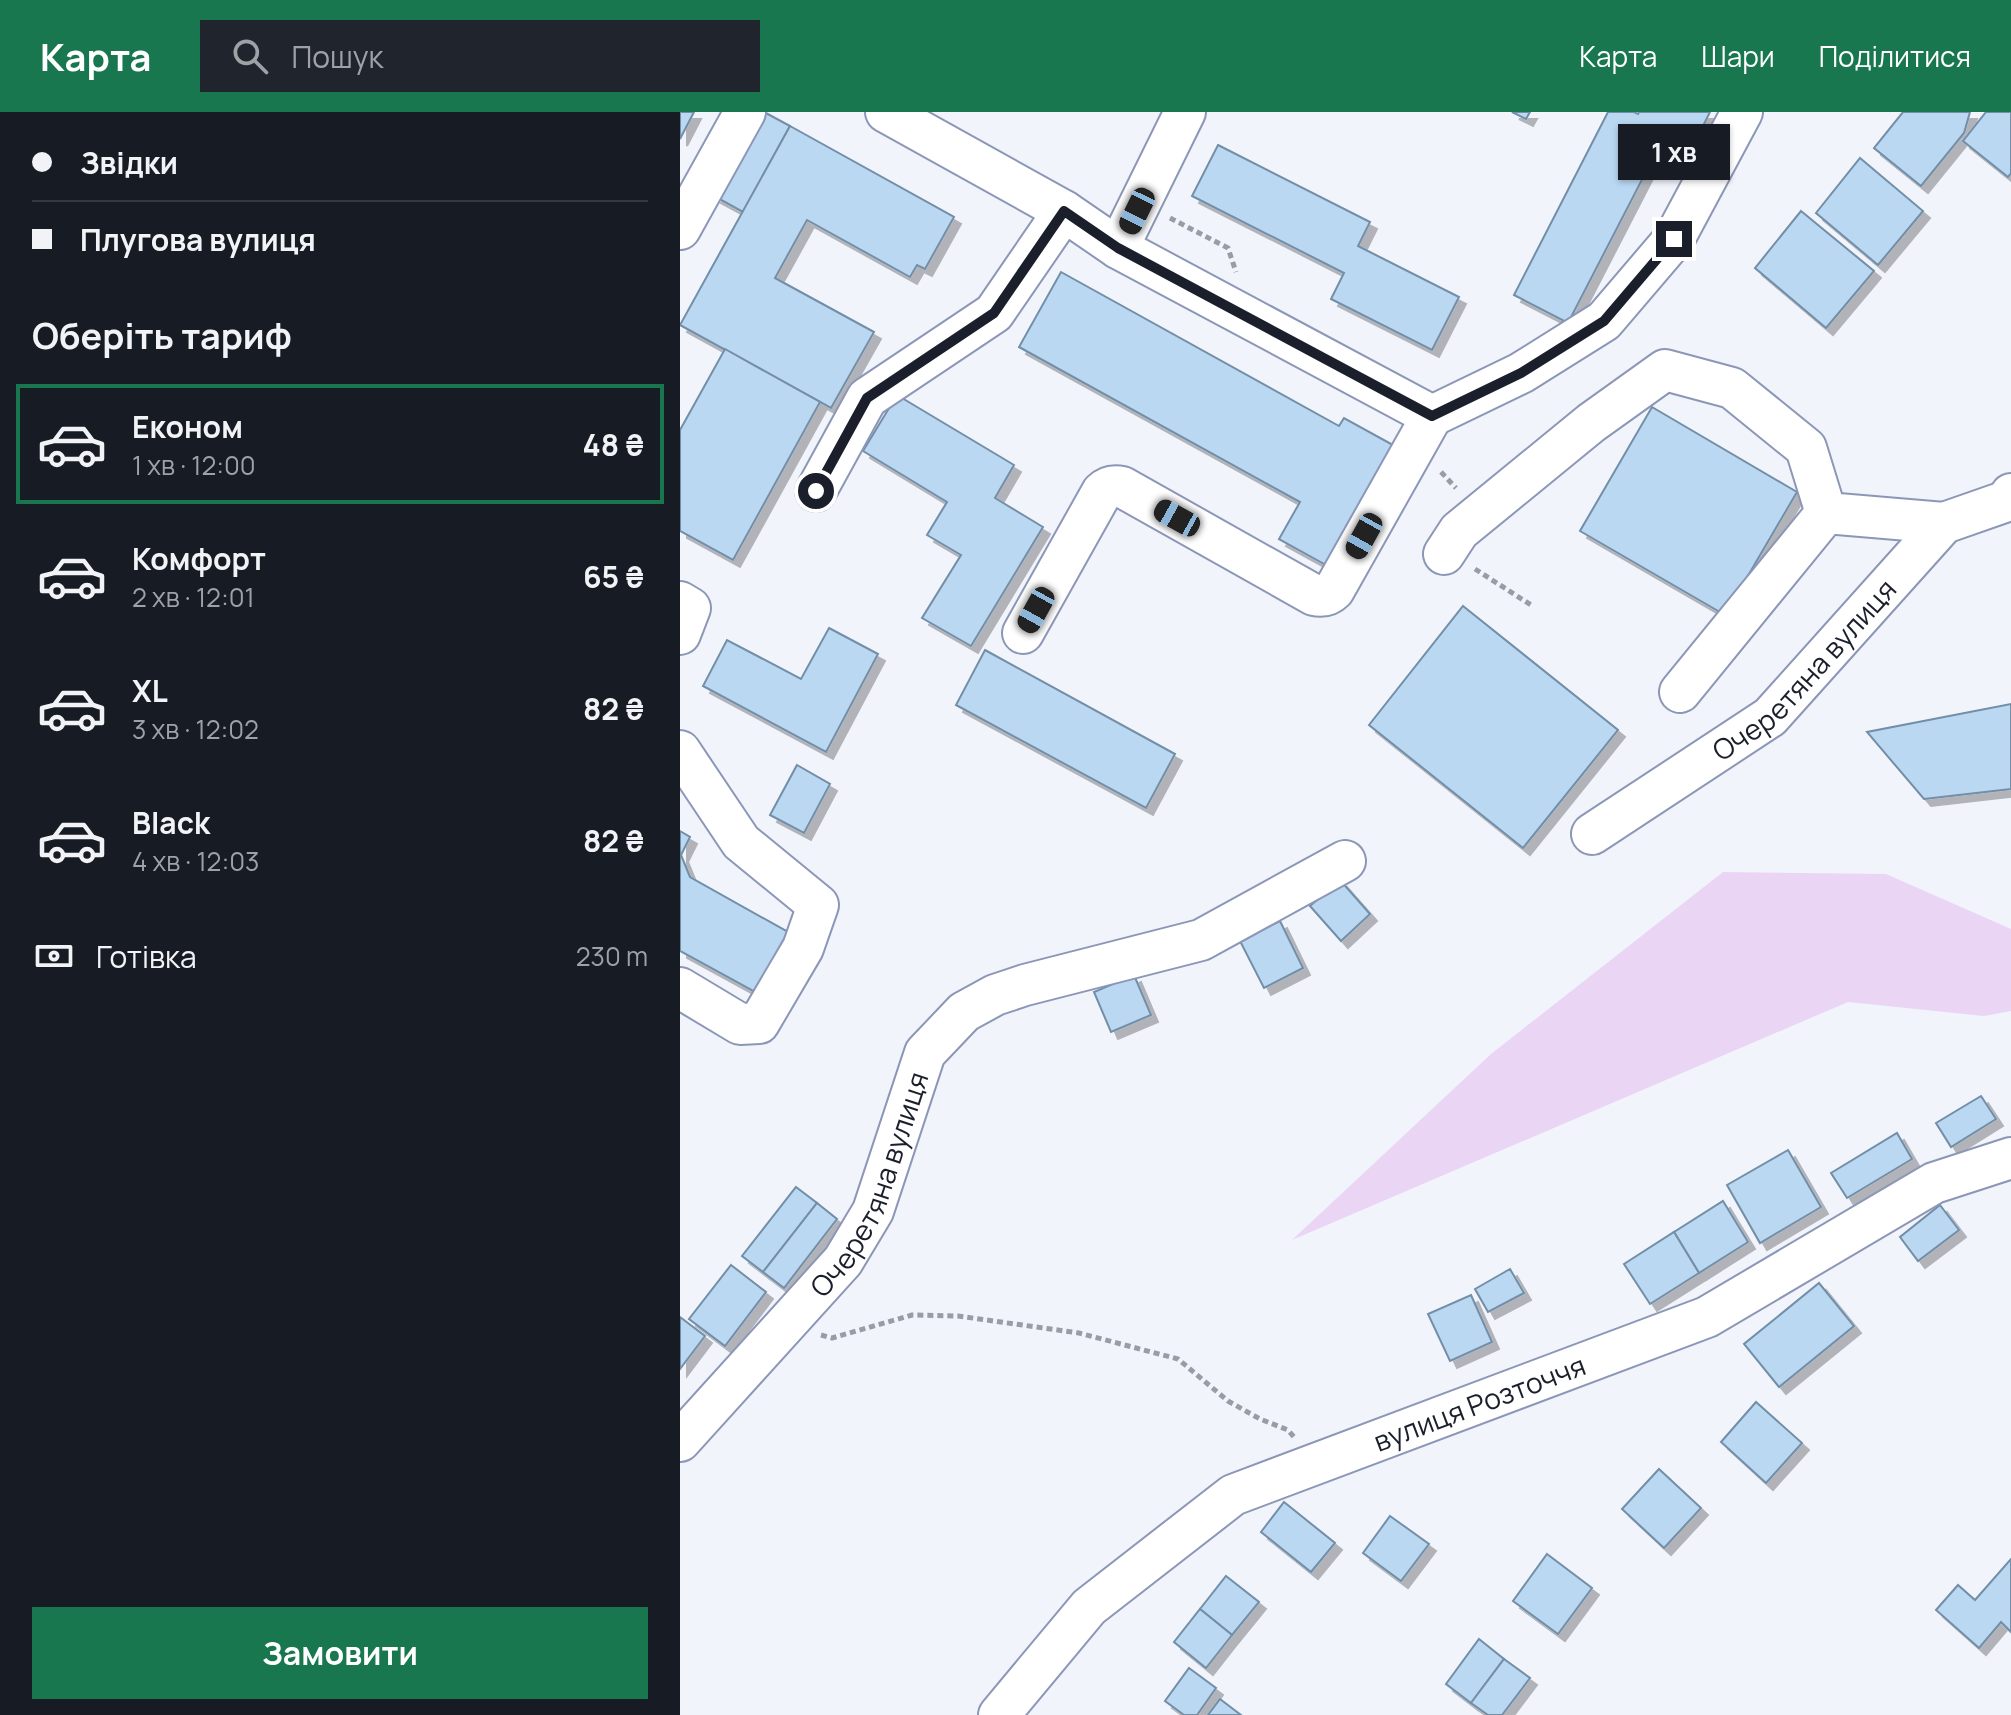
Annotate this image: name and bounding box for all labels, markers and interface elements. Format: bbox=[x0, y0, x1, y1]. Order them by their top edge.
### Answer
search box bbox=[200, 20, 760, 92]
text: Карта bbox=[40, 30, 152, 82]
icon: search bbox=[228, 34, 272, 78]
text: Пошук bbox=[292, 36, 383, 77]
text: Карта bbox=[1579, 37, 1657, 75]
text: Шари bbox=[1701, 37, 1775, 75]
text: Поділитися bbox=[1819, 37, 1971, 75]
callout: 1 хв bbox=[1618, 123, 1730, 179]
text: 1 хв bbox=[1651, 134, 1697, 170]
text: Звідки bbox=[80, 142, 178, 183]
car bbox=[1116, 184, 1158, 238]
text: Плугова вулиця bbox=[80, 219, 316, 260]
route end bbox=[1656, 221, 1692, 257]
text: Оберіть тариф bbox=[32, 311, 292, 360]
text: Економ bbox=[132, 406, 243, 447]
icon: car bbox=[36, 408, 108, 480]
text: 48 ₴ bbox=[583, 424, 644, 465]
text: 1 хв · 12:00 bbox=[132, 447, 256, 483]
route start bbox=[798, 473, 834, 509]
car bbox=[1150, 496, 1204, 540]
car bbox=[1342, 509, 1386, 563]
text: Комфорт bbox=[132, 538, 266, 579]
icon: car bbox=[36, 540, 108, 612]
text: 65 ₴ bbox=[583, 556, 644, 597]
street label: Очеретяна вулиця bbox=[1705, 570, 1904, 769]
text: 2 хв · 12:01 bbox=[132, 579, 255, 615]
car bbox=[1014, 583, 1058, 637]
text: XL bbox=[132, 670, 168, 711]
icon: car bbox=[36, 672, 108, 744]
text: 82 ₴ bbox=[583, 688, 644, 729]
text: 3 хв · 12:02 bbox=[132, 711, 259, 747]
text: Black bbox=[132, 802, 210, 843]
icon: car bbox=[36, 804, 108, 876]
text: 82 ₴ bbox=[583, 820, 644, 861]
text: 4 хв · 12:03 bbox=[132, 843, 259, 879]
icon: cash bbox=[32, 934, 76, 978]
text: Готівка bbox=[96, 936, 197, 977]
text: 230 m bbox=[576, 938, 648, 974]
street label: Очеретяна вулиця bbox=[801, 1067, 937, 1305]
street label: вулиця Розточчя bbox=[1368, 1345, 1590, 1460]
button: Замовити bbox=[32, 1607, 648, 1699]

